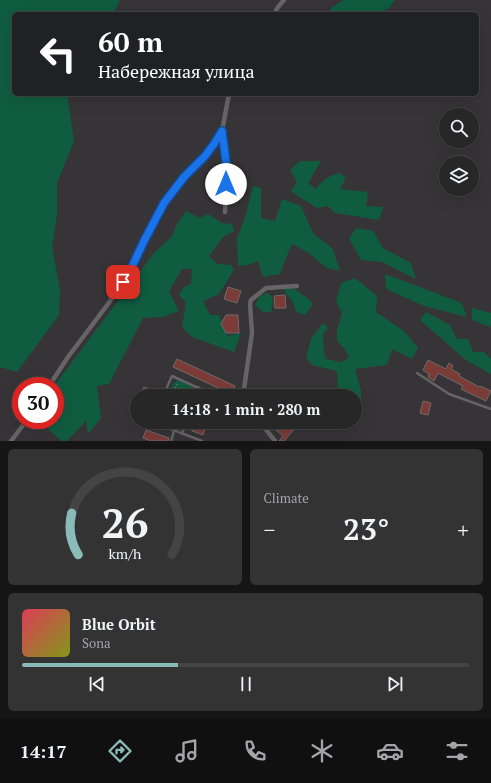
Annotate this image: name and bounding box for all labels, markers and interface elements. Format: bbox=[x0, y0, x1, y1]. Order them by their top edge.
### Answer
text: 60 m bbox=[98, 23, 163, 60]
icon: left bbox=[32, 28, 84, 80]
text: Набережная улица bbox=[98, 59, 255, 83]
map controls bbox=[439, 108, 479, 196]
button: search bbox=[439, 108, 479, 148]
button: layers bbox=[439, 156, 479, 196]
position arrow bbox=[205, 163, 247, 205]
pin bbox=[106, 265, 140, 299]
icon: arrive bbox=[112, 271, 134, 293]
speed limit sign: 30 bbox=[12, 377, 64, 429]
text: 14:18 · 1 min · 280 m bbox=[172, 399, 320, 419]
text: Climate bbox=[264, 489, 309, 507]
text: 26 bbox=[101, 495, 148, 550]
text: 23° bbox=[343, 509, 389, 549]
text: − bbox=[264, 515, 275, 544]
text: + bbox=[457, 515, 469, 544]
text: km/h bbox=[108, 544, 142, 563]
text: Blue Orbit bbox=[82, 614, 156, 634]
text: Sona bbox=[82, 634, 110, 652]
icon: previous bbox=[86, 673, 108, 695]
icon: pause bbox=[235, 673, 257, 695]
icon: next bbox=[384, 673, 406, 695]
icon: directions bbox=[106, 737, 134, 765]
icon: music bbox=[173, 737, 201, 765]
icon: phone bbox=[241, 737, 269, 765]
icon: climate bbox=[308, 737, 336, 765]
icon: car bbox=[376, 737, 404, 765]
icon: filters bbox=[443, 737, 471, 765]
text: 14:17 bbox=[20, 739, 67, 763]

